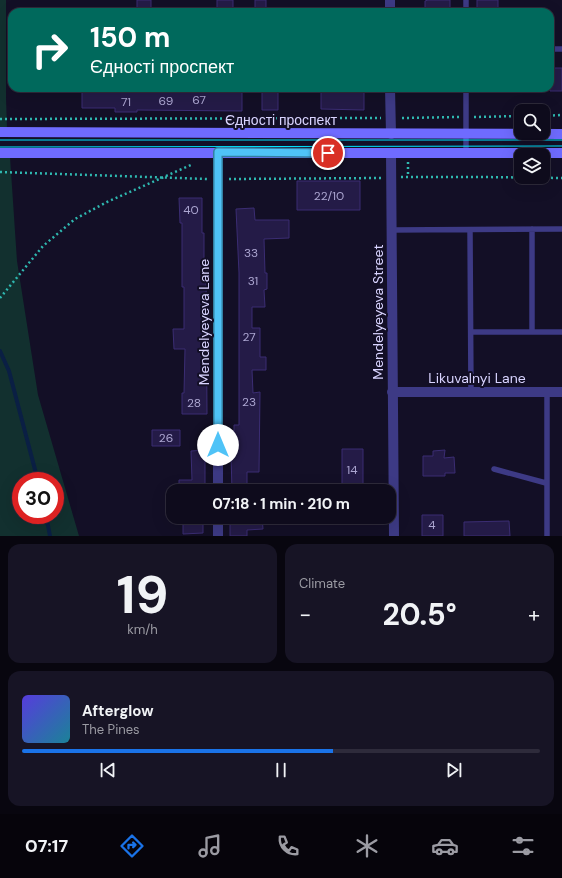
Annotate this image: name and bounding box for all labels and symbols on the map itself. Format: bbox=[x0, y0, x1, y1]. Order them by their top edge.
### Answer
house number: 67 bbox=[192, 92, 206, 108]
house number: 69 bbox=[159, 93, 173, 109]
house number: 71 bbox=[121, 94, 131, 110]
street label: Єдності проспект bbox=[225, 111, 338, 129]
pin bbox=[311, 136, 345, 170]
house number: 22/10 bbox=[314, 188, 344, 204]
house number: 40 bbox=[183, 202, 199, 218]
street label: Mendelyeyeva Street bbox=[369, 244, 387, 380]
house number: 33 bbox=[244, 245, 258, 261]
street label: Mendelyeyeva Lane bbox=[195, 259, 213, 385]
house number: 31 bbox=[248, 273, 258, 289]
house number: 27 bbox=[242, 329, 256, 345]
street label: Likuvalnyi Lane bbox=[428, 369, 526, 387]
house number: 23 bbox=[242, 394, 256, 410]
house number: 28 bbox=[187, 395, 201, 411]
position arrow bbox=[197, 424, 239, 466]
house number: 26 bbox=[159, 430, 173, 446]
house number: 14 bbox=[346, 462, 358, 478]
speed limit sign: 30 bbox=[12, 472, 64, 524]
house number: 4 bbox=[428, 517, 436, 533]

